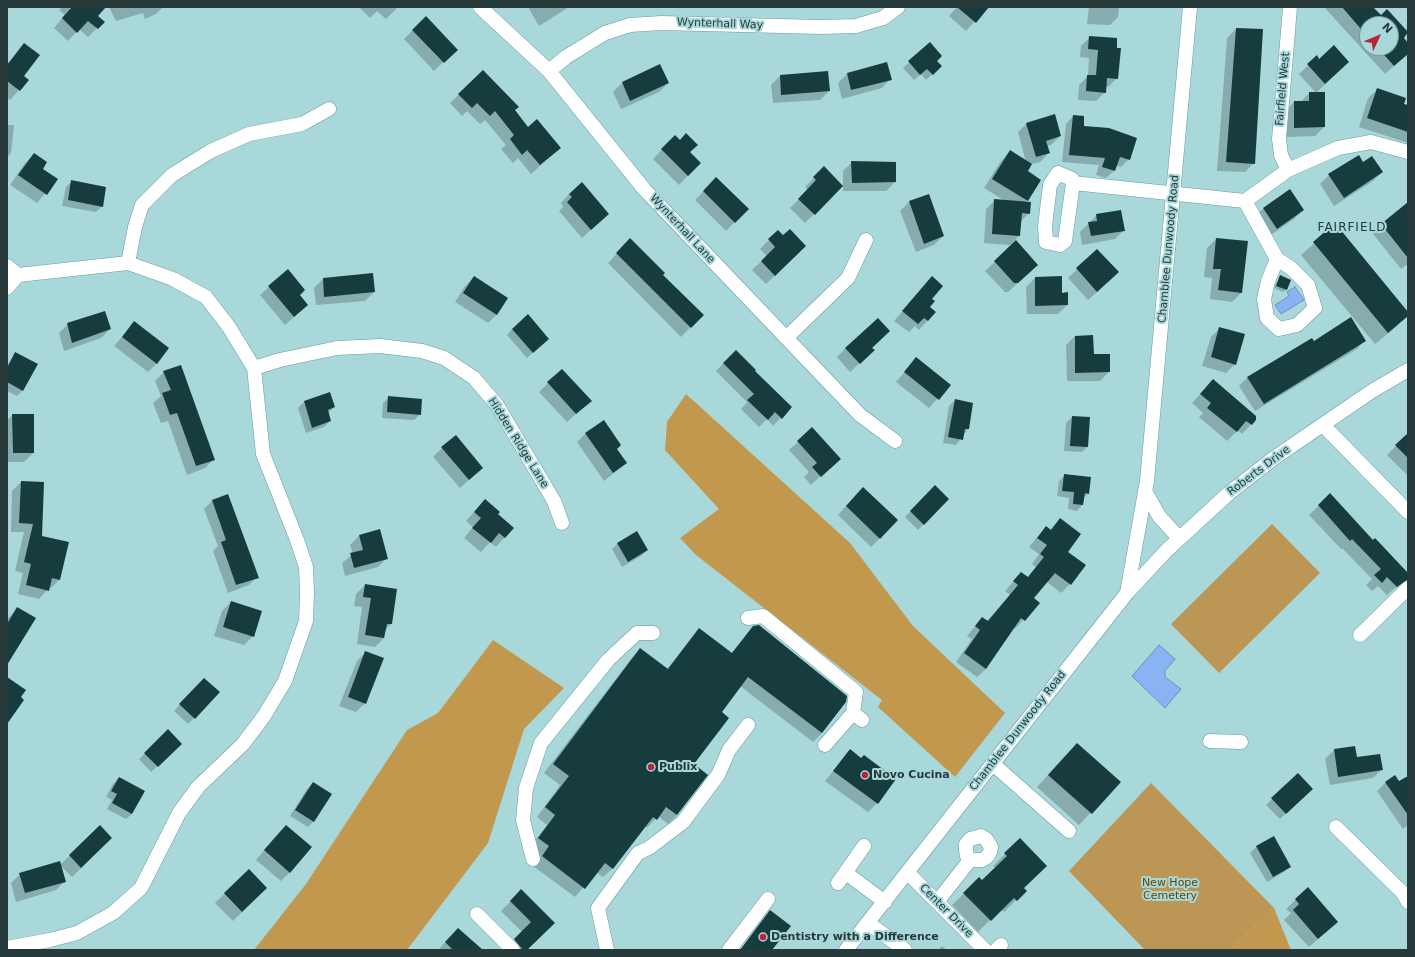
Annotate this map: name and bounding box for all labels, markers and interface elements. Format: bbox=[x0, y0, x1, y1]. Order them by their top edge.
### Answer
street label: Wynterhall Way bbox=[677, 16, 763, 32]
north arrow bbox=[1359, 16, 1399, 56]
text: N bbox=[1379, 20, 1395, 36]
street label: Fairfield West bbox=[1273, 52, 1293, 126]
street label: Chamblee Dunwoody Road bbox=[1156, 174, 1182, 324]
street label: Wynterhall Lane bbox=[647, 192, 717, 266]
district label: FAIRFIELD bbox=[1318, 221, 1386, 235]
street label: Hidden Ridge Lane bbox=[485, 395, 551, 491]
street label: Roberts Drive bbox=[1225, 443, 1293, 499]
street label: Chamblee Dunwoody Road bbox=[967, 668, 1069, 794]
place label: Publix bbox=[659, 760, 697, 774]
marker: Publix bbox=[646, 762, 656, 772]
place label: Novo Cucina bbox=[873, 768, 950, 782]
marker: Novo Cucina bbox=[860, 770, 870, 780]
park label: New Hope Cemetery bbox=[1142, 876, 1198, 902]
street label: Center Drive bbox=[917, 882, 975, 940]
place label: Dentistry with a Difference bbox=[771, 930, 939, 944]
marker: Dentistry with a Difference bbox=[758, 932, 768, 942]

